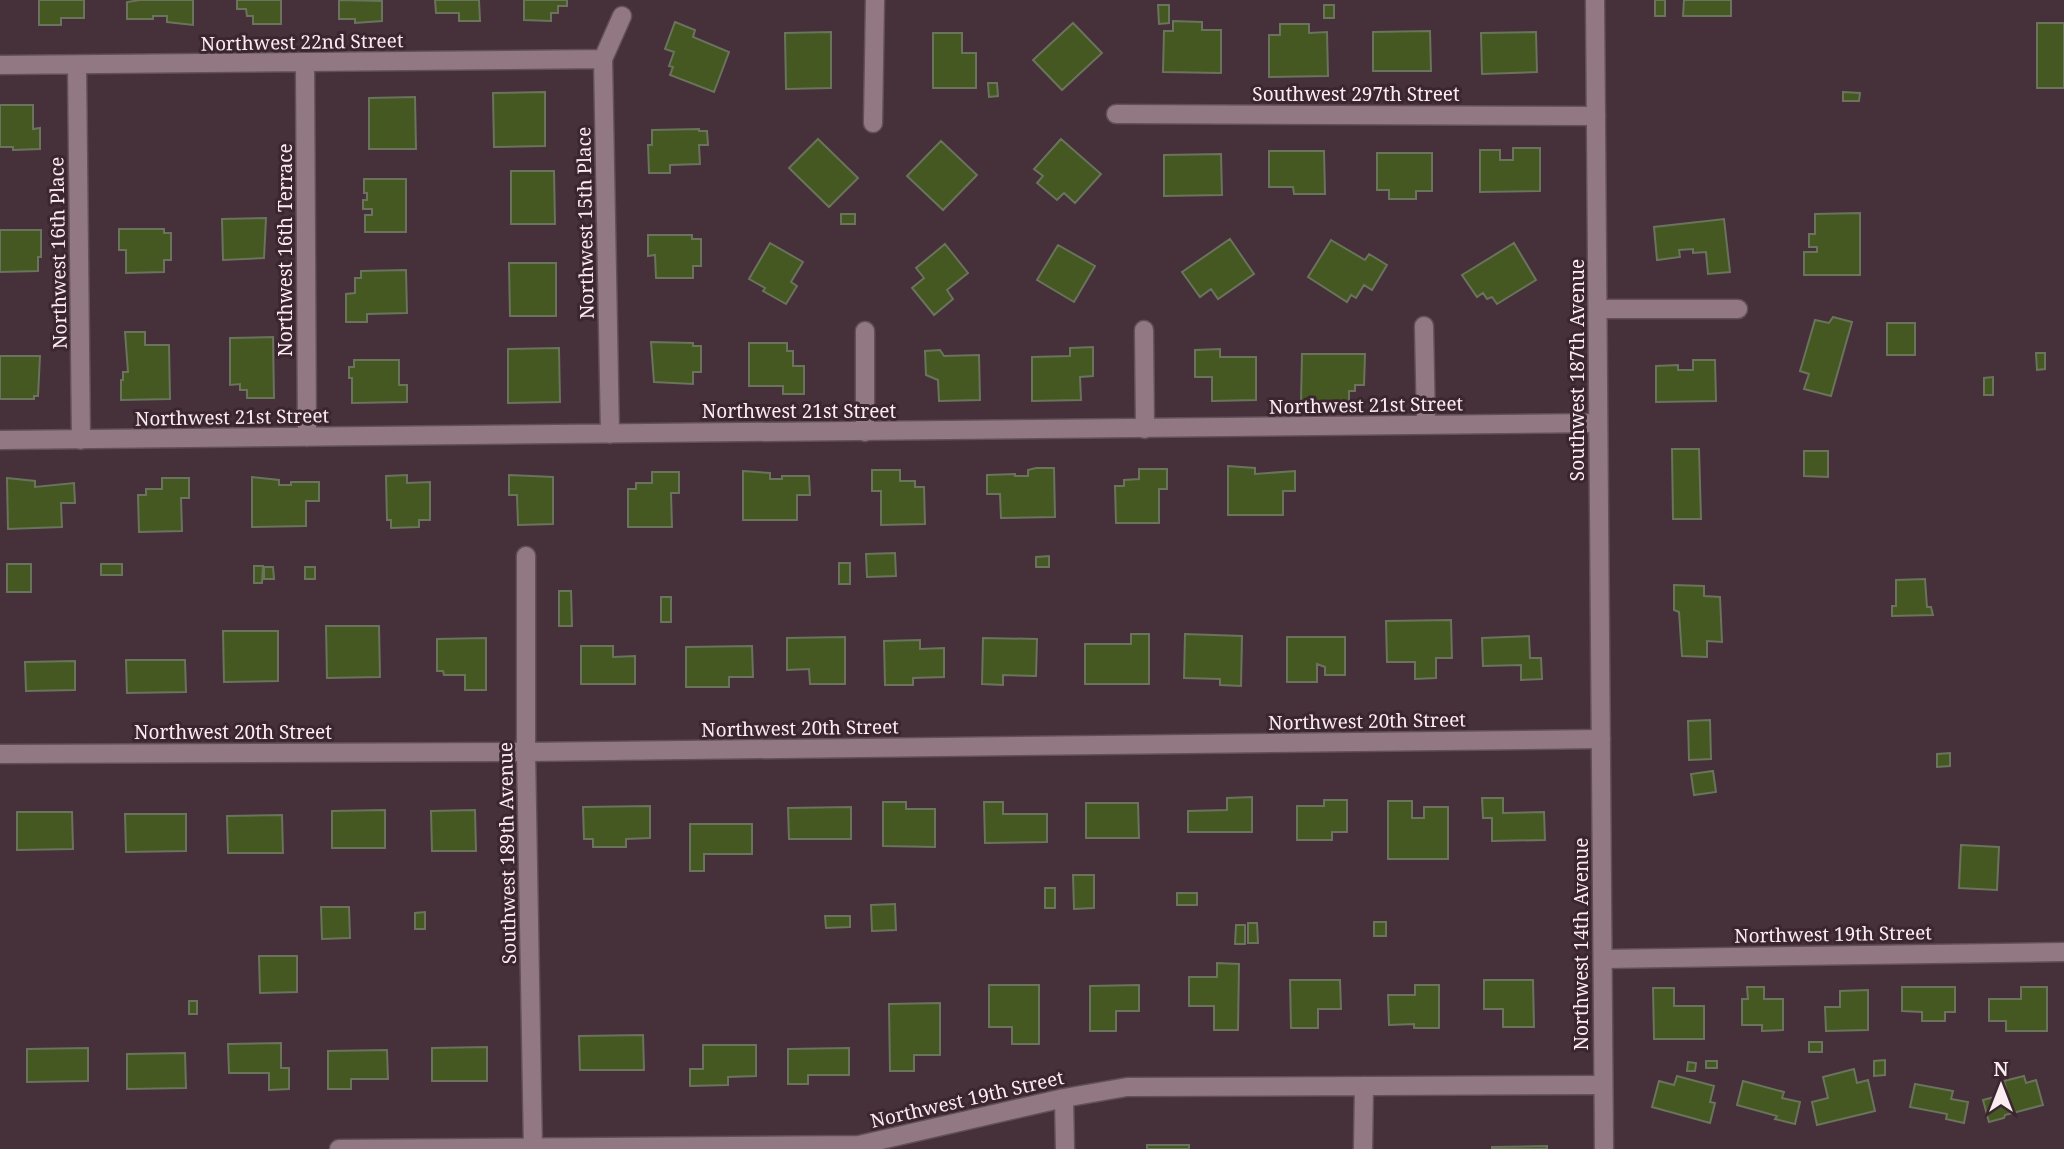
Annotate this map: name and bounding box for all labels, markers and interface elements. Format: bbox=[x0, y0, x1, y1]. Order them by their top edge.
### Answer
street label: Northwest 22nd Street bbox=[200, 27, 404, 57]
street label: Southwest 297th Street bbox=[1252, 81, 1460, 107]
street label: Northwest 15th Place bbox=[570, 127, 600, 319]
street label: Northwest 16th Terrace bbox=[272, 143, 298, 357]
street label: Northwest 16th Place bbox=[43, 157, 73, 349]
street label: Southwest 187th Avenue bbox=[1564, 259, 1590, 481]
street label: Northwest 21st Street bbox=[1269, 390, 1464, 420]
street label: Northwest 21st Street bbox=[702, 398, 896, 424]
street label: Northwest 21st Street bbox=[135, 402, 330, 432]
street label: Northwest 20th Street bbox=[1268, 706, 1466, 736]
street label: Northwest 20th Street bbox=[701, 713, 899, 743]
street label: Northwest 20th Street bbox=[134, 719, 332, 745]
street label: Southwest 189th Avenue bbox=[492, 742, 522, 964]
street label: Northwest 14th Avenue bbox=[1568, 838, 1594, 1050]
street label: Northwest 19th Street bbox=[1734, 919, 1932, 949]
north arrow bbox=[1966, 1051, 2036, 1121]
text: N bbox=[1994, 1056, 2009, 1082]
street label: Northwest 19th Street bbox=[868, 1064, 1067, 1134]

